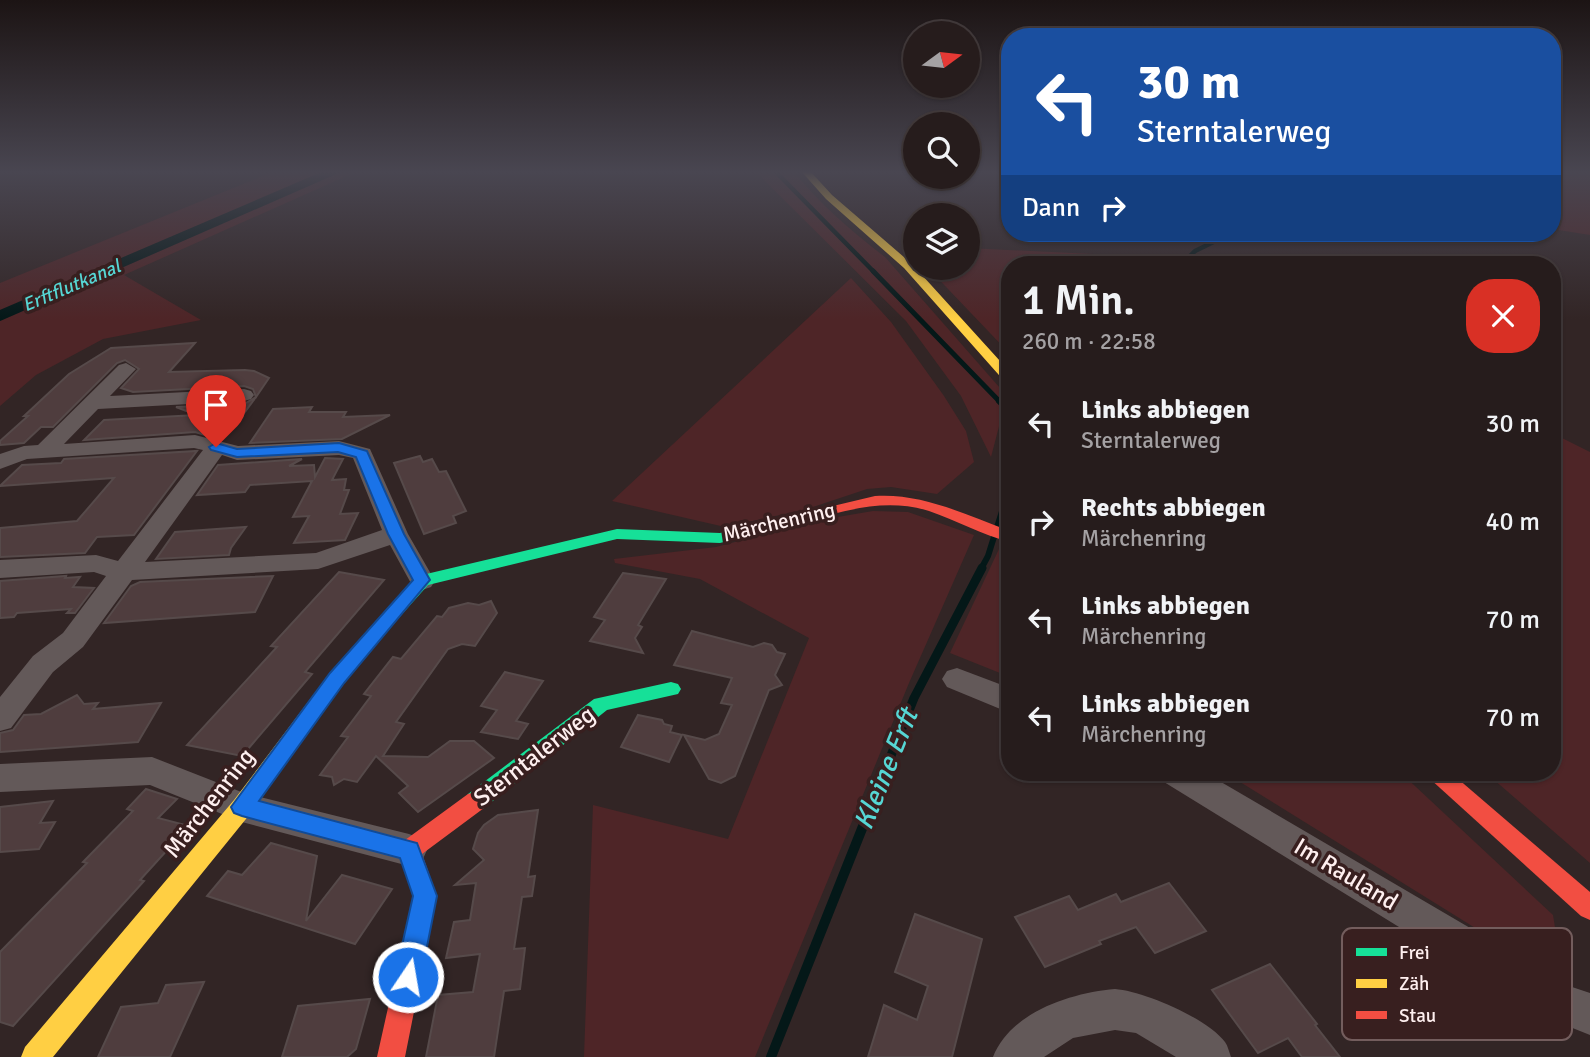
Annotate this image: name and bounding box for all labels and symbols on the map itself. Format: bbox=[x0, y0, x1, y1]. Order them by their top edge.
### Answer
north arrow bbox=[903, 21, 980, 98]
water label: Erftflutkanal bbox=[19, 254, 125, 317]
pin bbox=[186, 375, 246, 447]
street label: Märchenring bbox=[720, 496, 838, 548]
street label: Sterntalerweg bbox=[467, 699, 601, 813]
water label: Kleine Erft bbox=[846, 702, 926, 835]
street label: Märchenring bbox=[157, 742, 261, 864]
street label: Im Rauland bbox=[1289, 831, 1403, 917]
legend bbox=[1342, 928, 1572, 1040]
position arrow bbox=[371, 940, 445, 1014]
text: Frei bbox=[1399, 941, 1430, 965]
text: Zäh bbox=[1399, 972, 1429, 996]
text: Stau bbox=[1399, 1004, 1436, 1028]

